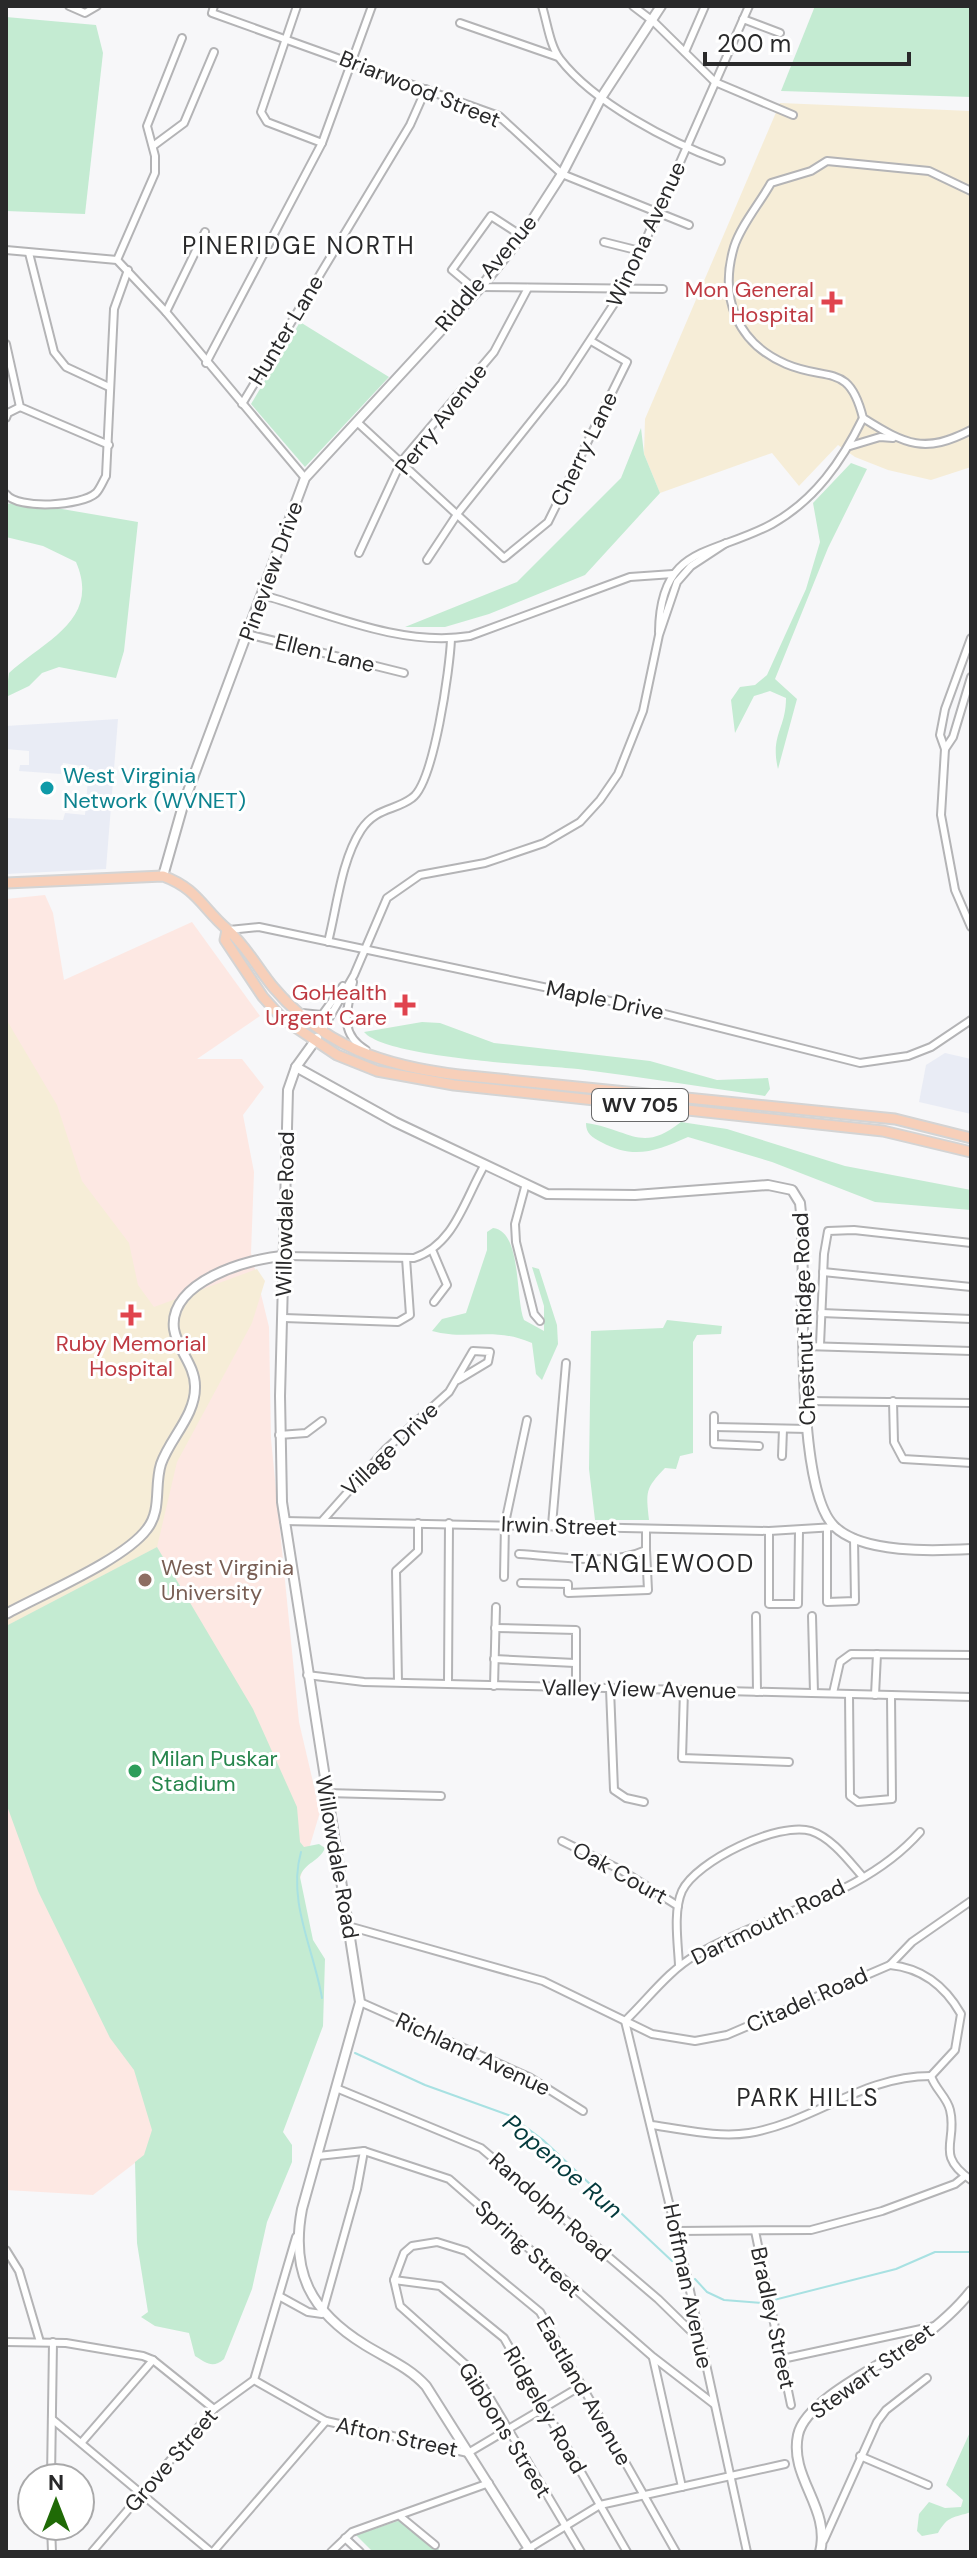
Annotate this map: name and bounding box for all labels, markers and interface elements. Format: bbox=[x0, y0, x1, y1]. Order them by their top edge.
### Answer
scale bar bbox=[705, 16, 909, 66]
text: 200 m bbox=[717, 28, 791, 59]
street label: Briarwood Street bbox=[335, 43, 505, 135]
street label: Winona Avenue bbox=[600, 157, 692, 311]
street label: Riddle Avenue bbox=[429, 209, 543, 337]
district label: PINERIDGE NORTH bbox=[182, 230, 416, 261]
street label: Hunter Lane bbox=[242, 270, 330, 390]
place label: Mon General Hospital bbox=[685, 275, 814, 329]
marker: Mon General Hospital bbox=[821, 291, 843, 313]
street label: Perry Avenue bbox=[388, 357, 494, 481]
street label: Cherry Lane bbox=[544, 387, 624, 511]
street label: Pineview Drive bbox=[232, 497, 310, 645]
street label: Ellen Lane bbox=[272, 627, 378, 679]
place label: West Virginia Network (WVNET) bbox=[63, 761, 246, 815]
marker: West Virginia Network (WVNET) bbox=[38, 779, 56, 797]
street label: Maple Drive bbox=[543, 973, 667, 1027]
place label: GoHealth Urgent Care bbox=[265, 978, 387, 1032]
marker: GoHealth Urgent Care bbox=[394, 994, 416, 1016]
road number: WV 705 bbox=[592, 1089, 688, 1121]
street label: Willowdale Road bbox=[269, 1131, 301, 1297]
street label: Chestnut Ridge Road bbox=[786, 1212, 822, 1426]
marker: Ruby Memorial Hospital bbox=[120, 1304, 142, 1326]
place label: Ruby Memorial Hospital bbox=[56, 1329, 206, 1383]
street label: Village Drive bbox=[335, 1395, 445, 1503]
street label: Irwin Street bbox=[500, 1509, 618, 1543]
district label: TANGLEWOOD bbox=[571, 1548, 755, 1579]
place label: West Virginia University bbox=[161, 1553, 294, 1607]
marker: West Virginia University bbox=[136, 1571, 154, 1589]
street label: Valley View Avenue bbox=[541, 1673, 737, 1705]
place label: Milan Puskar Stadium bbox=[151, 1744, 278, 1798]
marker: Milan Puskar Stadium bbox=[126, 1762, 144, 1780]
street label: Willowdale Road bbox=[308, 1773, 366, 1941]
street label: Oak Court bbox=[567, 1835, 673, 1911]
street label: Dartmouth Road bbox=[686, 1872, 850, 1972]
street label: Citadel Road bbox=[742, 1960, 872, 2040]
street label: Richland Avenue bbox=[391, 2005, 555, 2103]
district label: PARK HILLS bbox=[737, 2082, 879, 2113]
water label: Popenoe Run bbox=[497, 2107, 629, 2225]
street label: Randolph Road bbox=[483, 2146, 617, 2268]
street label: Spring Street bbox=[469, 2194, 587, 2304]
street label: Hoffman Avenue bbox=[656, 2201, 720, 2371]
street label: Bradley Street bbox=[744, 2244, 802, 2392]
street label: Eastland Avenue bbox=[530, 2311, 638, 2471]
street label: Stewart Street bbox=[804, 2316, 940, 2426]
street label: Ridgeley Road bbox=[497, 2341, 593, 2479]
street label: Gibbons Street bbox=[452, 2357, 558, 2503]
street label: Grove Street bbox=[118, 2402, 224, 2518]
street label: Afton Street bbox=[333, 2410, 461, 2464]
north arrow bbox=[16, 2462, 96, 2542]
text: N bbox=[48, 2468, 64, 2497]

